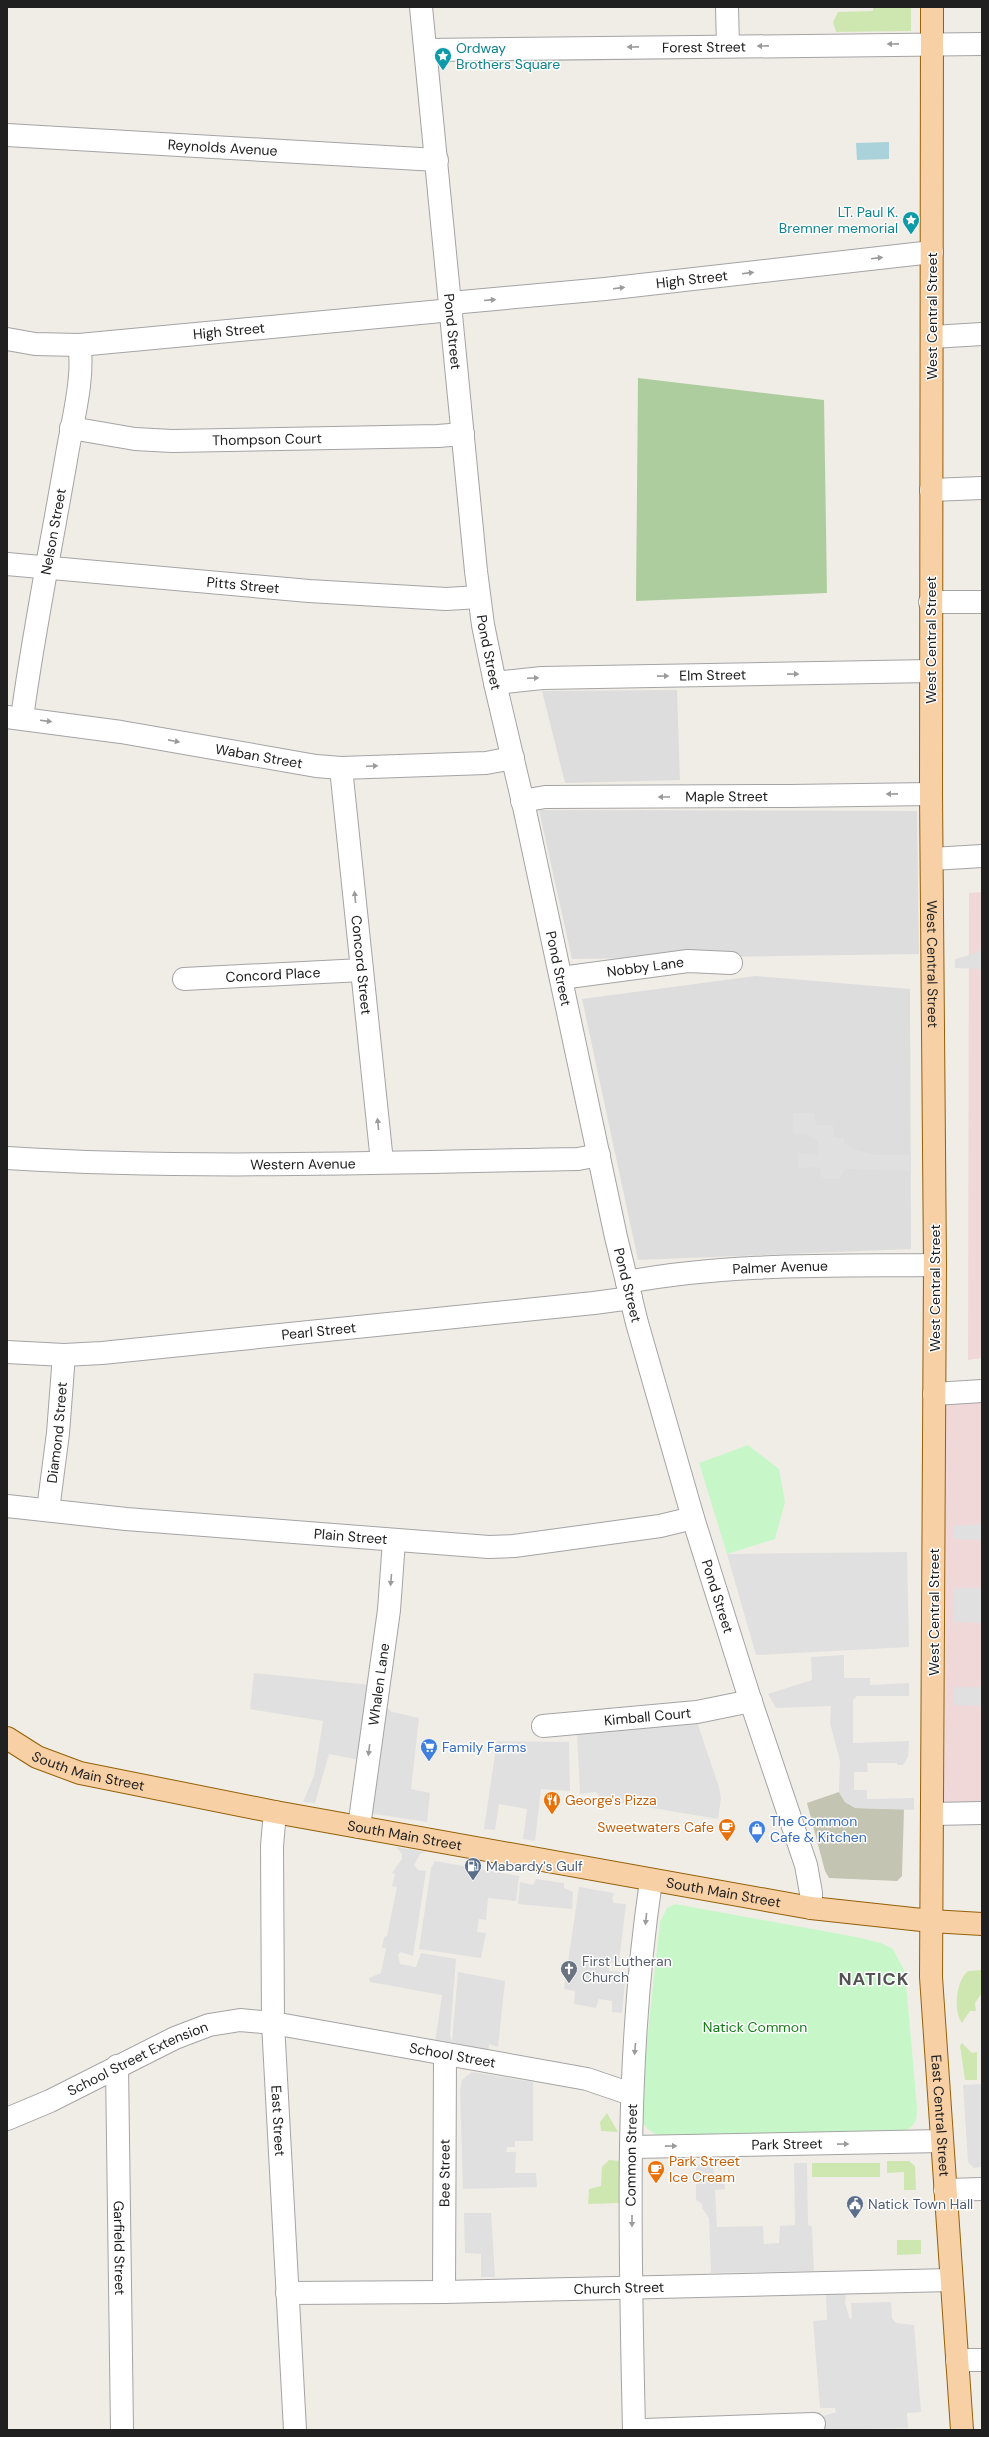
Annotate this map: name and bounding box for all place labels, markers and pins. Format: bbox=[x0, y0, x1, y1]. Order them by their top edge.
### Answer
place label: Ordway Brothers Square bbox=[456, 39, 560, 73]
place icon: Ordway Brothers Square bbox=[433, 46, 453, 71]
place label: LT. Paul K. Bremner memorial bbox=[779, 203, 898, 237]
place icon: LT. Paul K. Bremner memorial bbox=[901, 210, 921, 235]
supermarket icon: Family Farms bbox=[419, 1737, 439, 1762]
place label: Family Farms bbox=[442, 1738, 526, 1756]
restaurant icon: George's Pizza bbox=[542, 1790, 562, 1815]
place label: George's Pizza bbox=[565, 1791, 657, 1809]
place label: The Common Cafe & Kitchen bbox=[770, 1812, 867, 1846]
cafe icon: Sweetwaters Cafe bbox=[717, 1817, 737, 1842]
place label: Sweetwaters Cafe bbox=[597, 1818, 714, 1836]
shop icon: The Common Cafe & Kitchen bbox=[747, 1819, 767, 1844]
fuel station icon: Mabardy's Gulf bbox=[463, 1856, 483, 1881]
place label: Mabardy's Gulf bbox=[486, 1857, 583, 1875]
place label: First Lutheran Church bbox=[582, 1952, 672, 1986]
church icon: First Lutheran Church bbox=[559, 1959, 579, 1984]
place label: Park Street Ice Cream bbox=[669, 2152, 740, 2186]
cafe icon: Park Street Ice Cream bbox=[646, 2159, 666, 2184]
public building icon: Natick Town Hall bbox=[845, 2194, 865, 2219]
place label: Natick Town Hall bbox=[868, 2195, 973, 2213]

